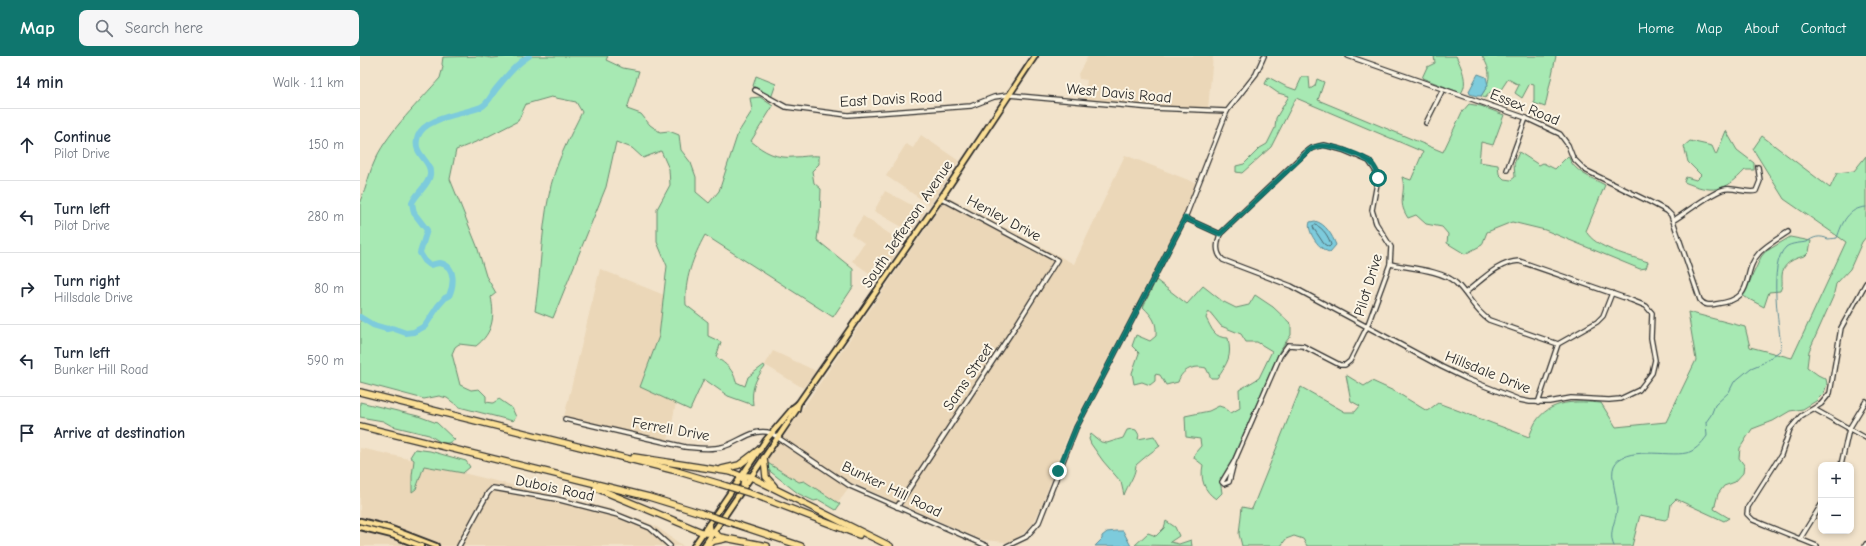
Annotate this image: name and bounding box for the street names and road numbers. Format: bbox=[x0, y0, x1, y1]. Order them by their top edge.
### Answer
street label: West Davis Road bbox=[1066, 79, 1172, 107]
street label: Essex Road bbox=[1488, 85, 1562, 129]
street label: East Davis Road bbox=[839, 87, 943, 111]
street label: South Jefferson Avenue bbox=[858, 156, 957, 291]
street label: Henley Drive bbox=[964, 191, 1045, 245]
street label: Pilot Drive bbox=[1350, 251, 1386, 318]
street label: Sams Street bbox=[939, 339, 997, 414]
street label: Hillsdale Drive bbox=[1443, 347, 1534, 398]
street label: Ferrell Drive bbox=[631, 413, 712, 445]
street label: Bunker Hill Road bbox=[839, 457, 945, 521]
street label: Dubois Road bbox=[514, 471, 596, 505]

